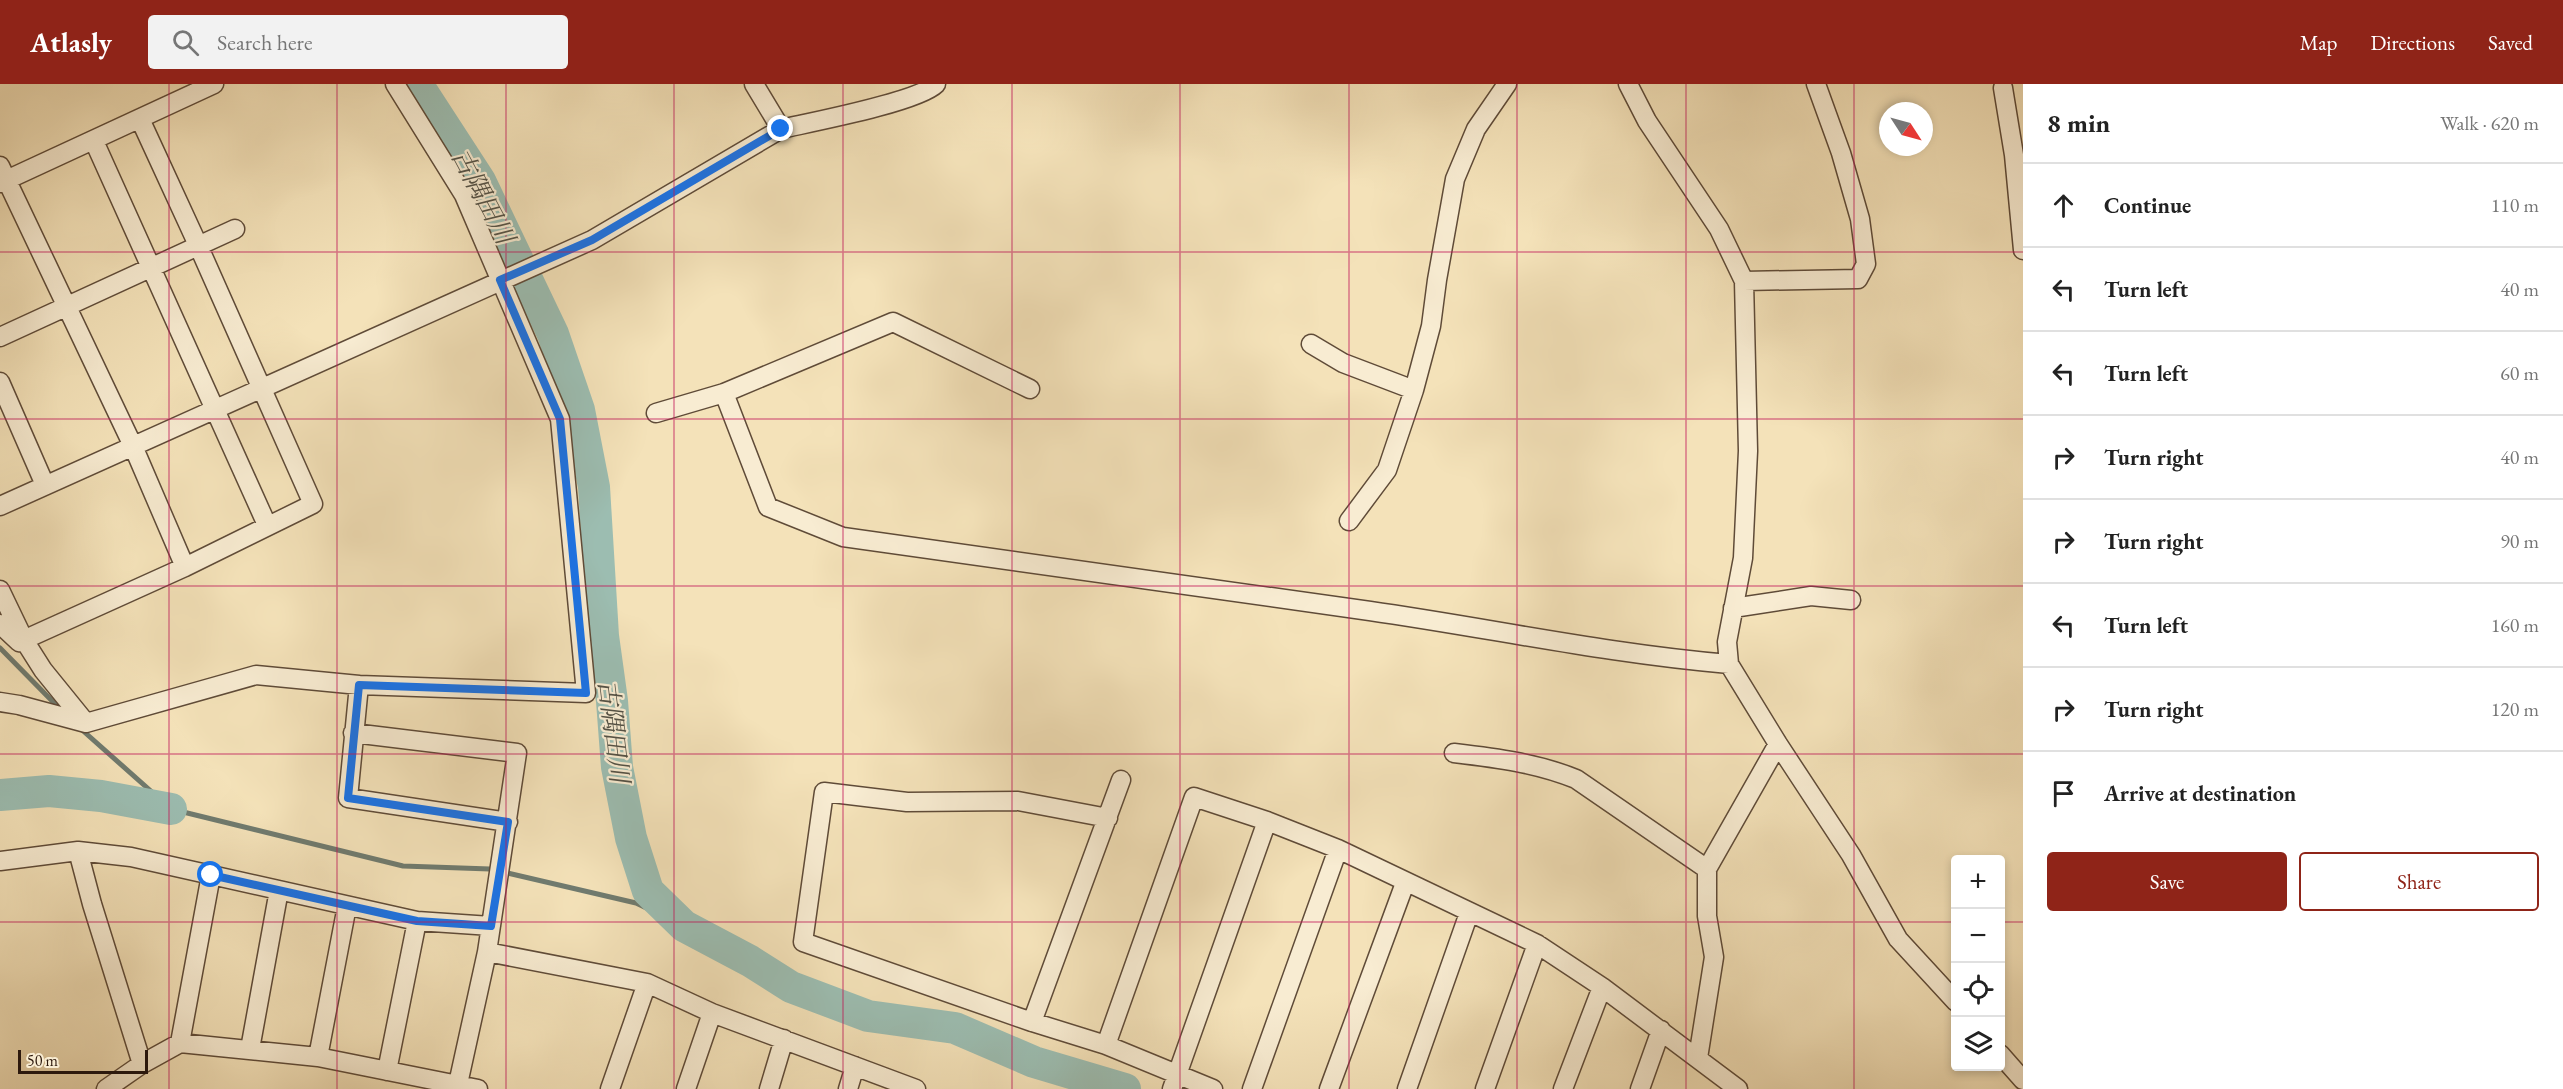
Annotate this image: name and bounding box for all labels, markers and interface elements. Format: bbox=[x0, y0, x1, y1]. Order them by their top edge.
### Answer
search box bbox=[148, 15, 568, 69]
text: Atlasly bbox=[30, 24, 112, 60]
icon: search bbox=[169, 26, 202, 59]
text: Search here bbox=[217, 28, 313, 57]
text: Map bbox=[2300, 29, 2337, 56]
text: Directions bbox=[2370, 29, 2455, 56]
text: Saved bbox=[2488, 29, 2533, 56]
north arrow bbox=[1879, 102, 1933, 156]
text: 8 min bbox=[2047, 106, 2110, 140]
text: Walk · 620 m bbox=[2440, 110, 2539, 136]
route end bbox=[767, 115, 793, 141]
water label: 古隅田川 bbox=[444, 142, 524, 253]
icon: ahead bbox=[2047, 189, 2080, 222]
text: Continue bbox=[2104, 191, 2191, 220]
text: 110 m bbox=[2491, 192, 2539, 218]
icon: left bbox=[2047, 273, 2080, 306]
text: Turn left bbox=[2104, 275, 2188, 304]
text: 40 m bbox=[2500, 276, 2539, 302]
icon: left bbox=[2047, 357, 2080, 390]
text: Turn left bbox=[2104, 359, 2188, 388]
text: 60 m bbox=[2500, 360, 2539, 386]
icon: right bbox=[2047, 441, 2080, 474]
text: Turn right bbox=[2104, 443, 2203, 472]
text: 40 m bbox=[2500, 444, 2539, 470]
icon: right bbox=[2047, 525, 2080, 558]
text: Turn right bbox=[2104, 527, 2203, 556]
text: 90 m bbox=[2500, 528, 2539, 554]
icon: left bbox=[2047, 609, 2080, 642]
text: Turn left bbox=[2104, 611, 2188, 640]
text: 160 m bbox=[2491, 612, 2539, 638]
water label: 古隅田川 bbox=[591, 677, 638, 788]
icon: right bbox=[2047, 693, 2080, 726]
text: Turn right bbox=[2104, 695, 2203, 724]
text: 120 m bbox=[2491, 696, 2539, 722]
icon: arrive bbox=[2047, 777, 2080, 810]
text: Arrive at destination bbox=[2104, 779, 2296, 808]
button: Save bbox=[2047, 852, 2287, 911]
button: Share bbox=[2299, 852, 2539, 911]
map controls bbox=[1951, 855, 2005, 1071]
button: + bbox=[1951, 855, 2005, 909]
route start bbox=[197, 861, 223, 887]
button: − bbox=[1951, 909, 2005, 963]
button: locate bbox=[1951, 963, 2005, 1017]
button: layers bbox=[1951, 1017, 2005, 1071]
scale bar bbox=[18, 1047, 148, 1074]
text: 50 m bbox=[27, 1050, 58, 1071]

